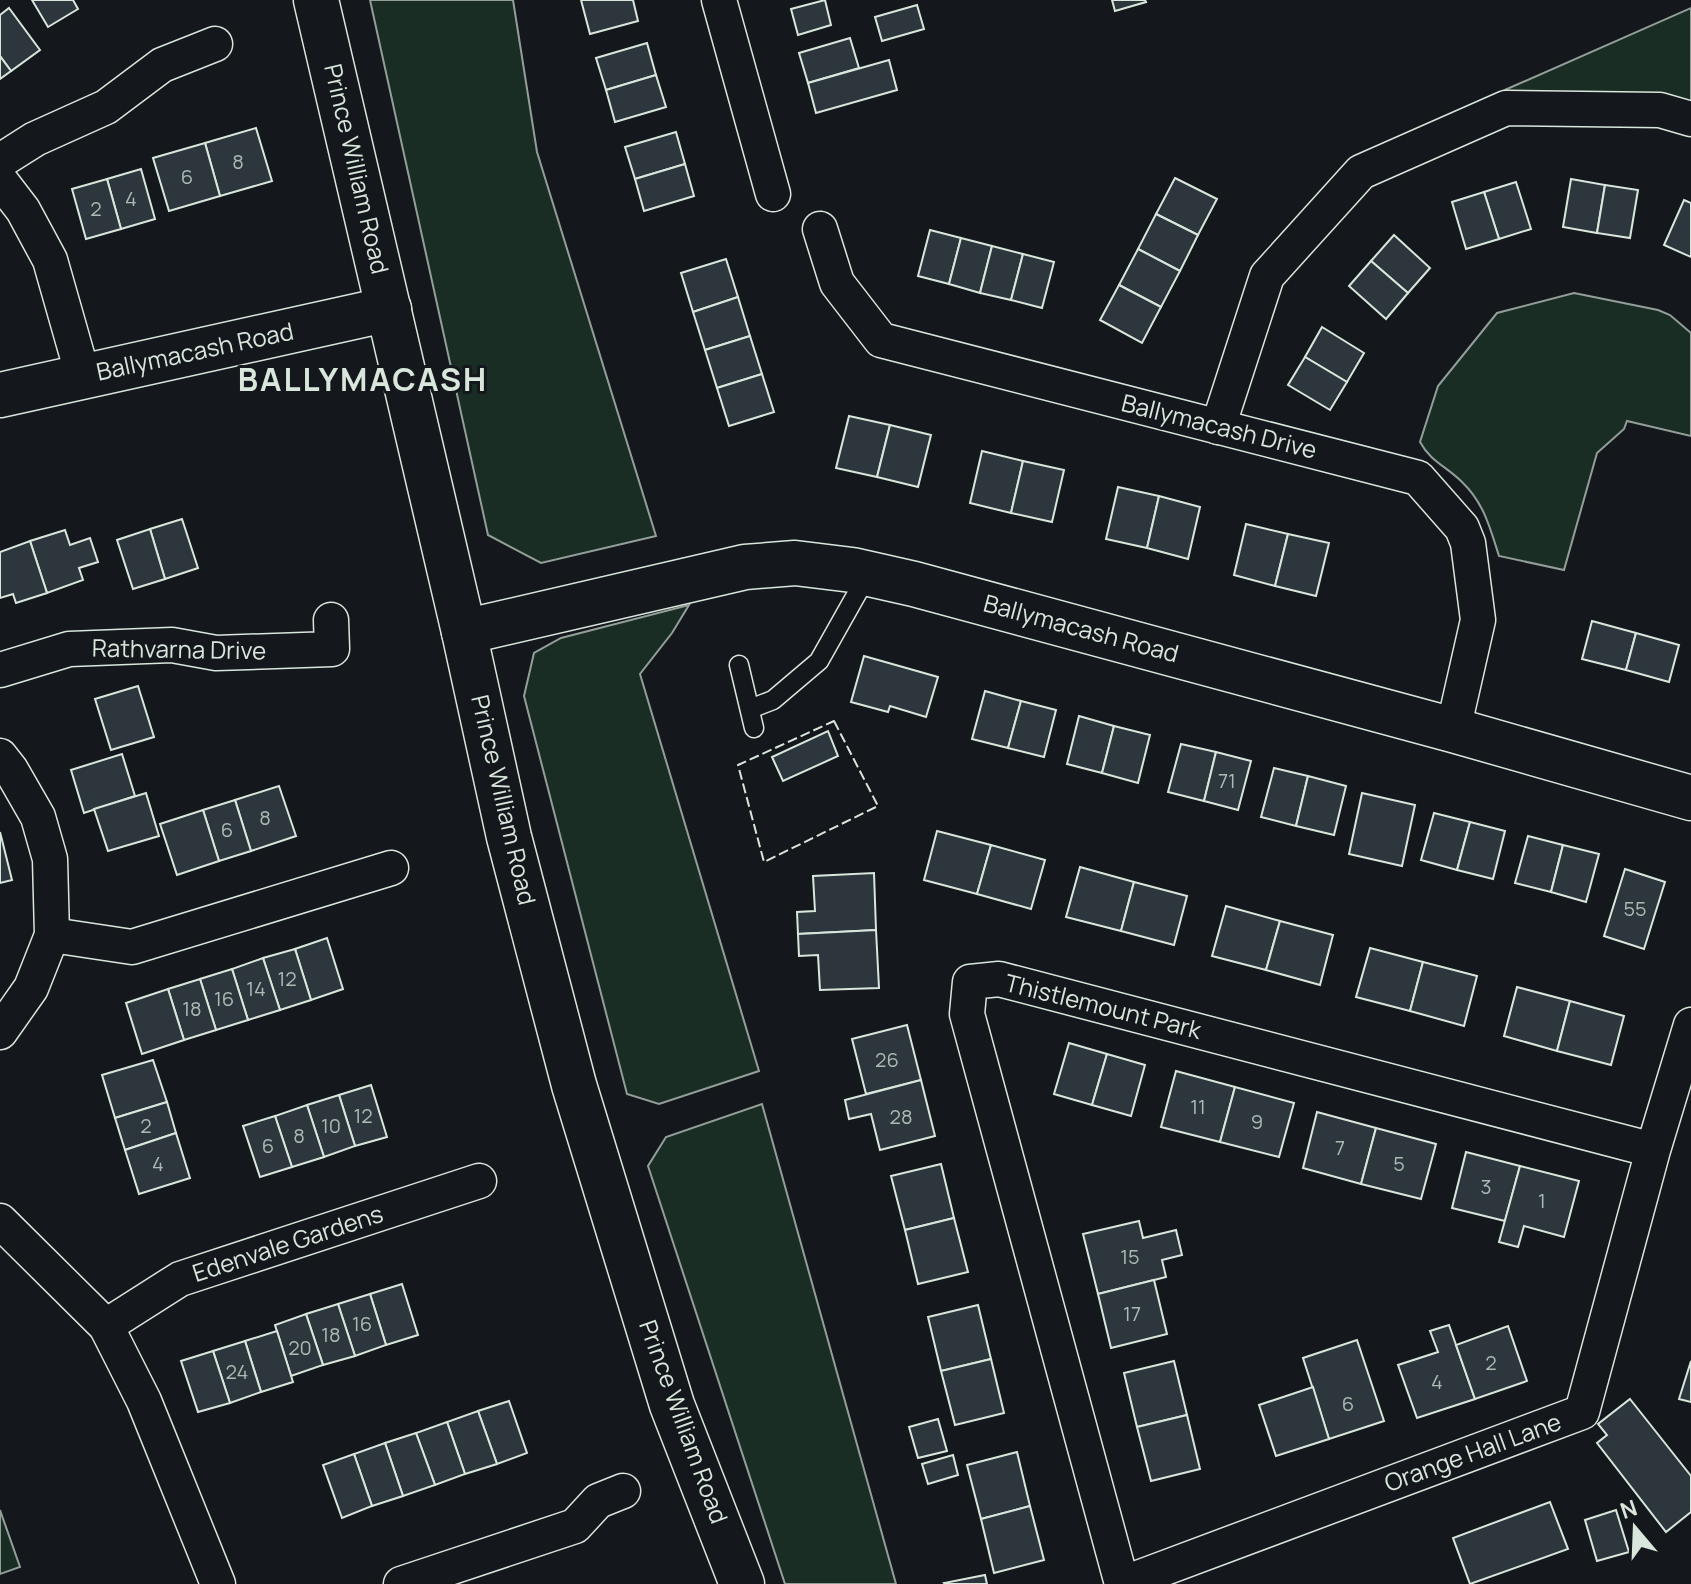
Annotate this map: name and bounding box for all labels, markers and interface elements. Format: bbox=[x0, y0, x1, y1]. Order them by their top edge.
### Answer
street label: Prince William Road bbox=[317, 60, 398, 277]
house number: 8 bbox=[232, 148, 244, 175]
house number: 6 bbox=[181, 163, 193, 190]
house number: 4 bbox=[125, 185, 137, 212]
house number: 2 bbox=[90, 195, 102, 222]
street label: Ballymacash Road bbox=[93, 314, 296, 388]
district label: BALLYMACASH bbox=[238, 357, 488, 401]
street label: Ballymacash Drive bbox=[1118, 385, 1320, 466]
street label: Ballymacash Road bbox=[980, 586, 1183, 669]
street label: Rathvarna Drive bbox=[92, 630, 266, 667]
street label: Prince William Road bbox=[464, 691, 545, 908]
house number: 71 bbox=[1218, 767, 1236, 794]
house number: 8 bbox=[259, 804, 271, 831]
house number: 6 bbox=[221, 816, 233, 843]
house number: 55 bbox=[1623, 895, 1647, 922]
house number: 12 bbox=[277, 965, 297, 992]
street label: Thistlemount Park bbox=[1002, 965, 1206, 1046]
house number: 14 bbox=[246, 975, 266, 1002]
house number: 16 bbox=[214, 985, 234, 1012]
house number: 18 bbox=[182, 995, 202, 1022]
house number: 26 bbox=[875, 1046, 899, 1073]
house number: 11 bbox=[1190, 1093, 1206, 1120]
house number: 12 bbox=[353, 1102, 373, 1129]
house number: 28 bbox=[889, 1103, 913, 1130]
house number: 9 bbox=[1251, 1108, 1263, 1135]
house number: 2 bbox=[140, 1112, 152, 1139]
house number: 10 bbox=[321, 1112, 341, 1139]
house number: 8 bbox=[293, 1122, 305, 1149]
house number: 6 bbox=[262, 1132, 274, 1159]
house number: 7 bbox=[1335, 1134, 1345, 1161]
house number: 4 bbox=[152, 1150, 164, 1177]
house number: 5 bbox=[1393, 1150, 1405, 1177]
house number: 3 bbox=[1480, 1173, 1492, 1200]
house number: 1 bbox=[1538, 1187, 1546, 1214]
street label: Edenvale Gardens bbox=[188, 1196, 387, 1289]
house number: 15 bbox=[1120, 1243, 1140, 1270]
house number: 17 bbox=[1123, 1300, 1141, 1327]
house number: 16 bbox=[352, 1310, 372, 1337]
street label: Prince William Road bbox=[632, 1315, 737, 1528]
house number: 18 bbox=[321, 1321, 341, 1348]
house number: 20 bbox=[288, 1334, 312, 1361]
house number: 2 bbox=[1485, 1349, 1497, 1376]
house number: 24 bbox=[226, 1358, 248, 1385]
house number: 4 bbox=[1431, 1368, 1443, 1395]
house number: 6 bbox=[1342, 1390, 1354, 1417]
street label: Orange Hall Lane bbox=[1380, 1404, 1565, 1499]
north arrow bbox=[1595, 1488, 1675, 1568]
text: N bbox=[1616, 1492, 1641, 1526]

